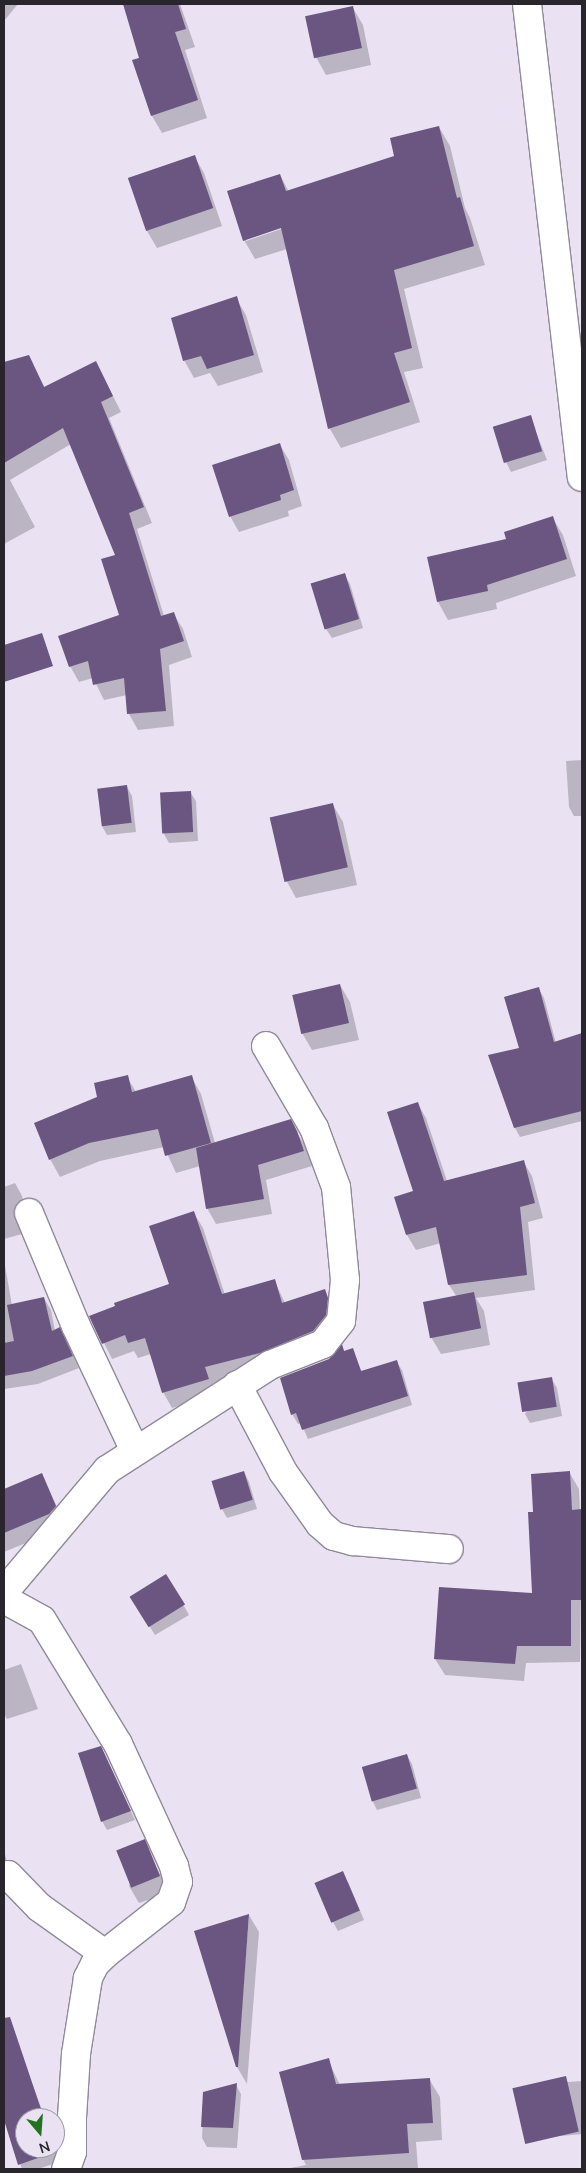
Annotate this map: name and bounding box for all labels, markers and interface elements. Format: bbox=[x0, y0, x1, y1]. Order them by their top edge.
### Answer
north arrow bbox=[15, 2108, 65, 2158]
text: N bbox=[37, 2136, 52, 2157]

